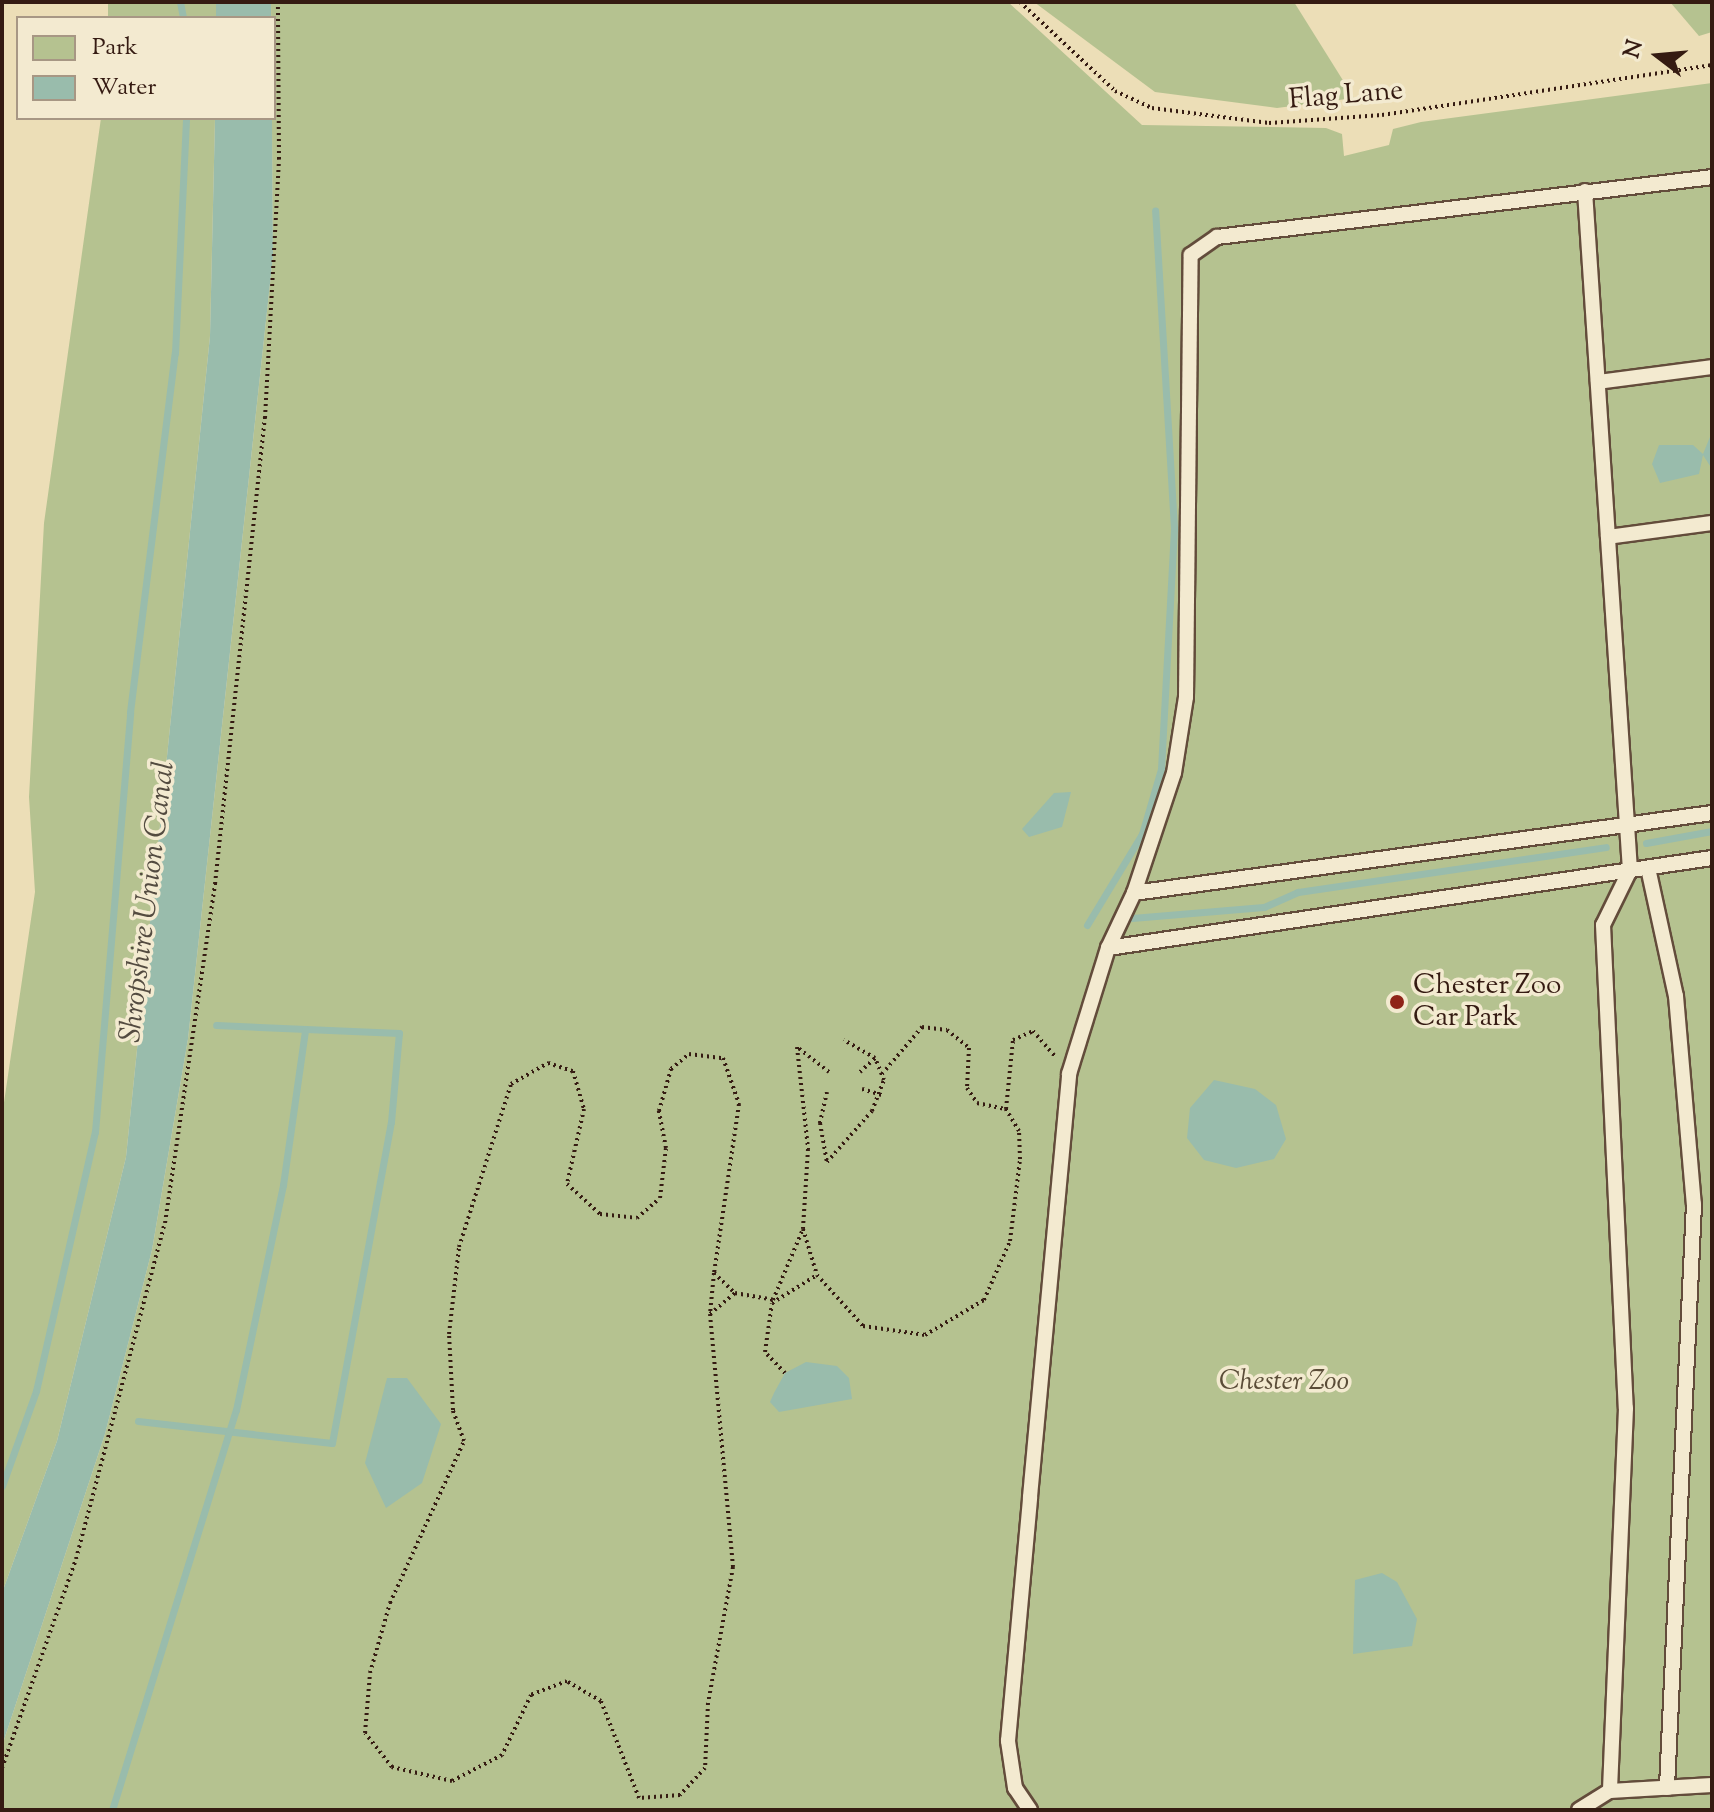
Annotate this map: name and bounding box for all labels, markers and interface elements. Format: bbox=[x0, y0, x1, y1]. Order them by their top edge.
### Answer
legend bbox=[16, 16, 276, 120]
north arrow bbox=[1618, 16, 1698, 96]
text: Park bbox=[92, 31, 138, 65]
text: N bbox=[1617, 37, 1653, 62]
text: Water bbox=[92, 71, 156, 105]
street label: Flag Lane bbox=[1287, 74, 1405, 118]
water label: Shropshire Union Canal bbox=[114, 759, 184, 1045]
place label: Chester Zoo Car Park bbox=[1413, 969, 1561, 1035]
marker: Chester Zoo Car Park bbox=[1388, 993, 1406, 1011]
park label: Chester Zoo bbox=[1219, 1365, 1349, 1399]

